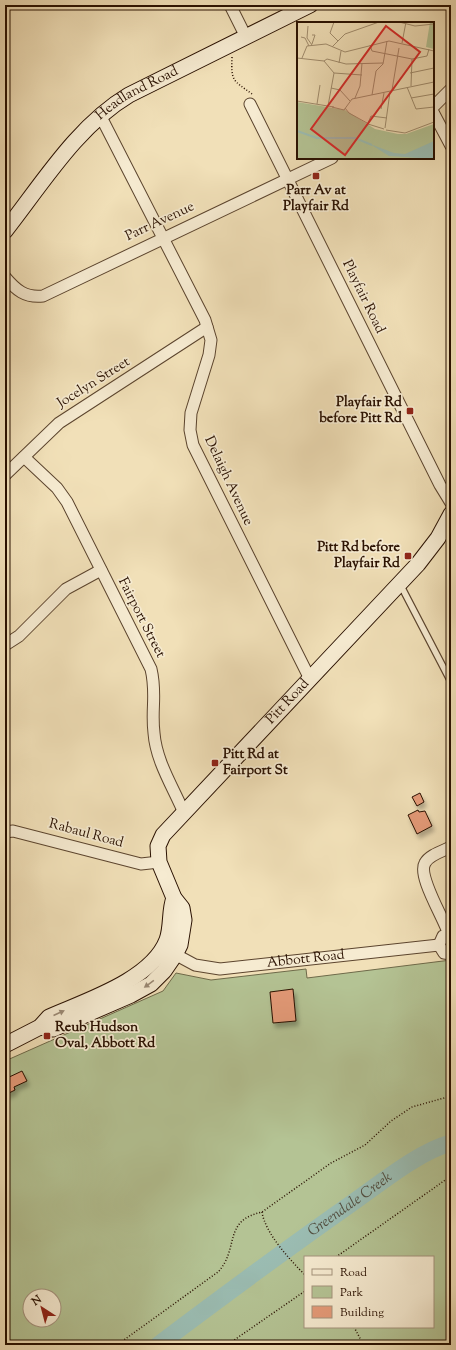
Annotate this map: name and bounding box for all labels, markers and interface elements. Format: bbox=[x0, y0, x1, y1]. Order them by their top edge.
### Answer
inset map bbox=[297, 22, 434, 159]
street label: Headland Road bbox=[92, 62, 182, 126]
marker: Parr Av at Playfair Rd bbox=[311, 171, 321, 181]
place label: Parr Av at Playfair Rd bbox=[283, 181, 349, 217]
street label: Parr Avenue bbox=[122, 197, 198, 247]
street label: Playfair Road bbox=[336, 257, 390, 337]
street label: Jocelyn Street bbox=[53, 353, 135, 414]
place label: Playfair Rd before Pitt Rd bbox=[318, 393, 402, 429]
marker: Playfair Rd before Pitt Rd bbox=[405, 406, 415, 416]
street label: Delaigh Avenue bbox=[199, 433, 257, 529]
place label: Pitt Rd before Playfair Rd bbox=[317, 538, 400, 574]
marker: Pitt Rd before Playfair Rd bbox=[403, 551, 413, 561]
street label: Fairport Street bbox=[112, 574, 170, 662]
street label: Pitt Road bbox=[262, 675, 315, 729]
place label: Pitt Rd at Fairport St bbox=[223, 745, 288, 781]
marker: Pitt Rd at Fairport St bbox=[210, 758, 220, 768]
street label: Rabaul Road bbox=[46, 814, 126, 854]
street label: Abbott Road bbox=[266, 945, 346, 974]
one-way arrow bbox=[144, 980, 155, 988]
one-way arrow bbox=[53, 1009, 65, 1016]
place label: Reub Hudson Oval, Abbott Rd bbox=[55, 1018, 155, 1054]
marker: Reub Hudson Oval, Abbott Rd bbox=[42, 1031, 52, 1041]
water label: Greendale Creek bbox=[304, 1167, 396, 1242]
legend bbox=[304, 1256, 434, 1328]
text: Road bbox=[340, 1264, 367, 1282]
text: Park bbox=[340, 1284, 363, 1302]
north arrow bbox=[22, 1288, 62, 1328]
text: N bbox=[28, 1292, 45, 1310]
text: Building bbox=[340, 1304, 384, 1322]

